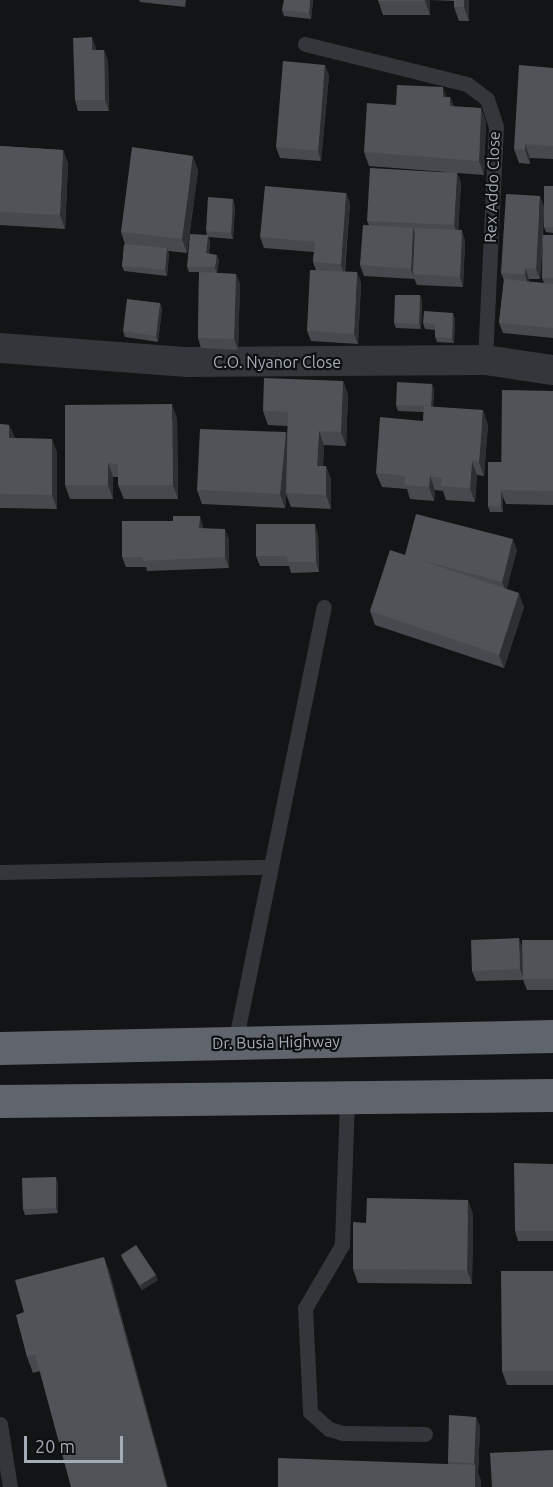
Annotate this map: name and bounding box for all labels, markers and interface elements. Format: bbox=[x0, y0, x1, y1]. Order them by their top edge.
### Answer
street label: Rex Addo Close bbox=[480, 131, 504, 243]
street label: C.O. Nyanor Close bbox=[213, 352, 341, 372]
street label: Dr. Busia Highway bbox=[212, 1031, 340, 1053]
scale bar bbox=[27, 1424, 126, 1462]
text: 20 m bbox=[35, 1436, 75, 1456]

